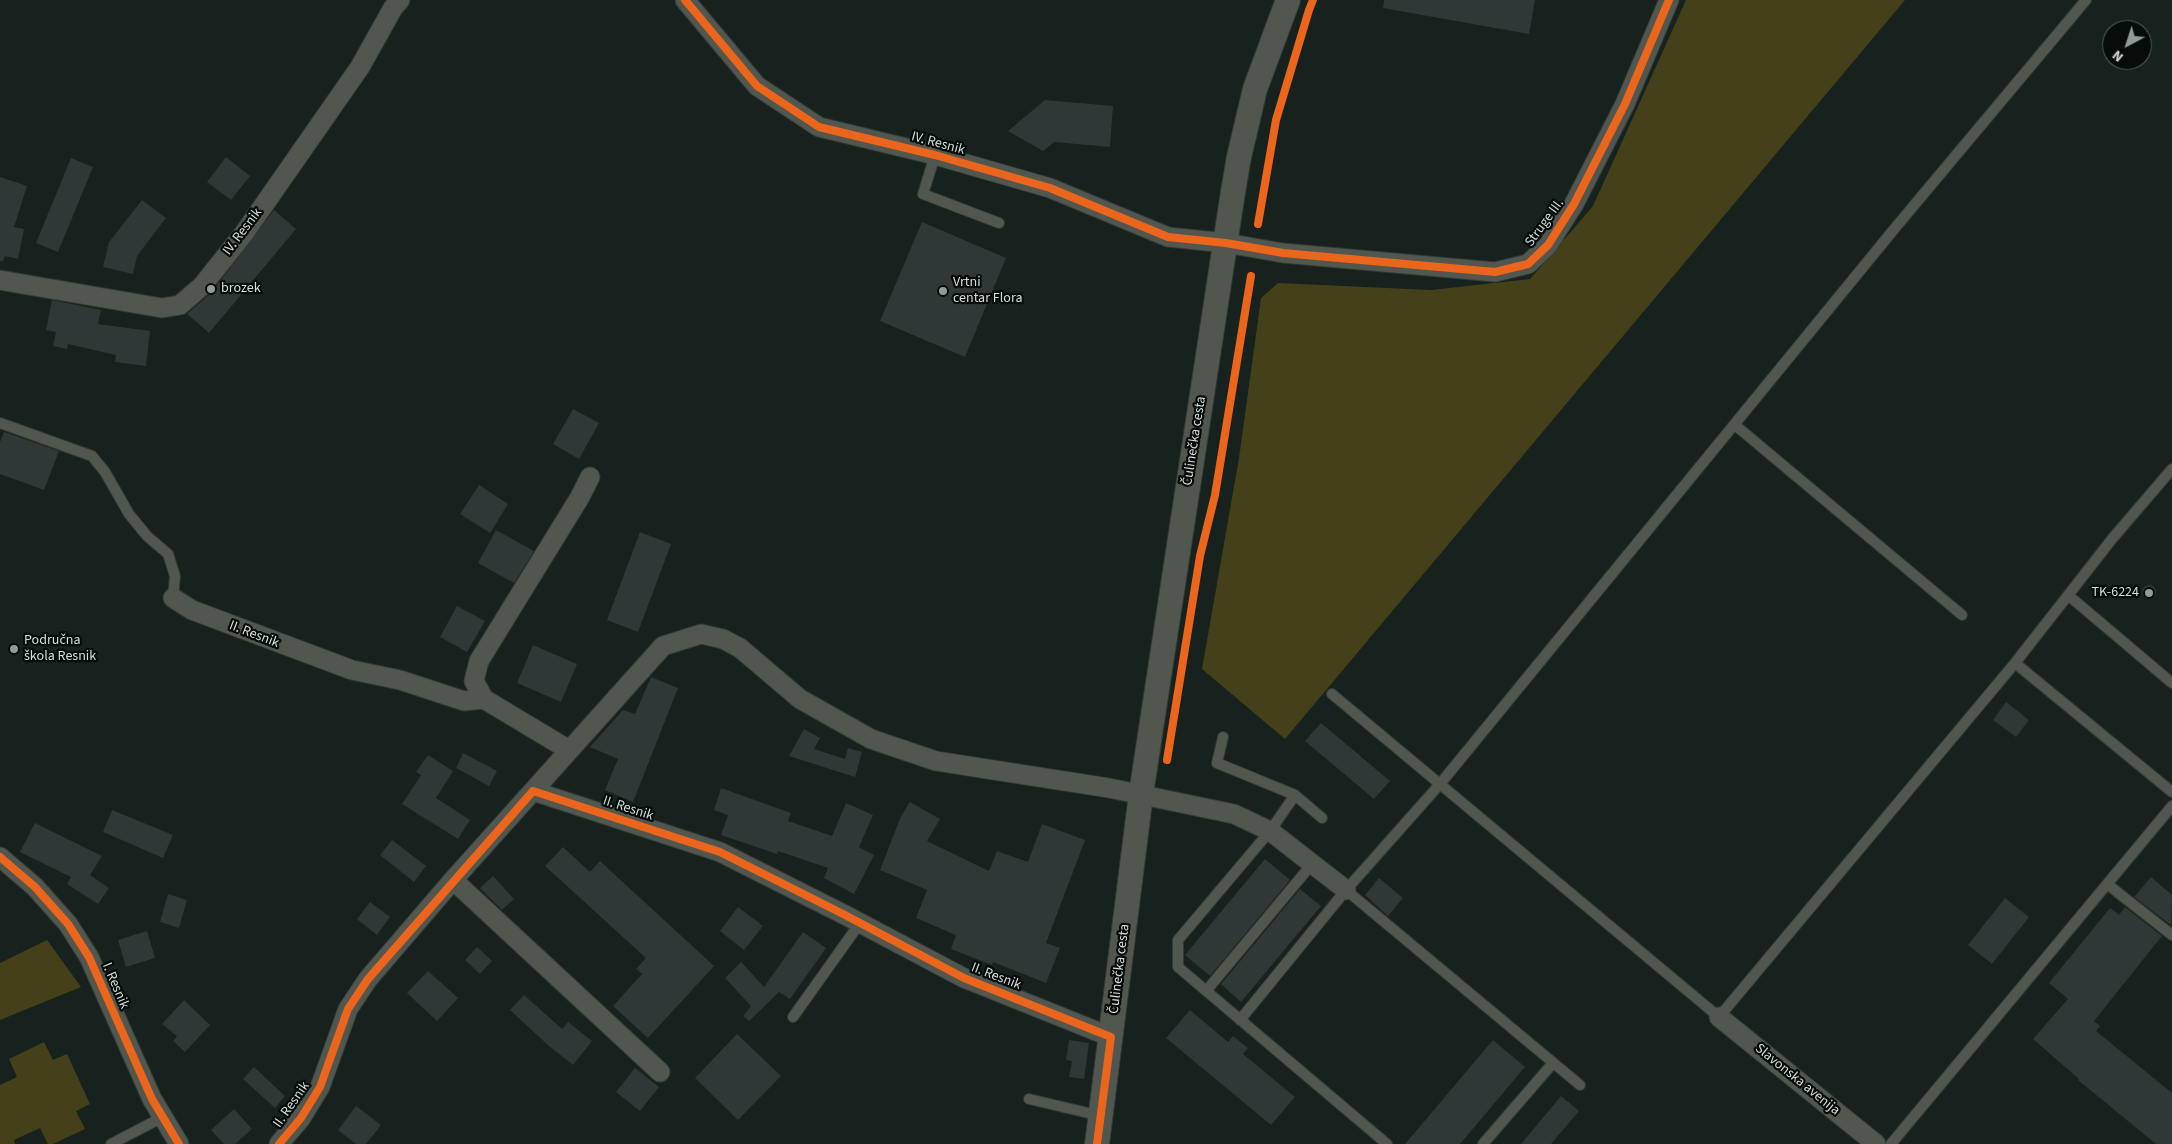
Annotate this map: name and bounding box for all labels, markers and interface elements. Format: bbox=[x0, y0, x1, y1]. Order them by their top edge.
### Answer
north arrow bbox=[2102, 20, 2152, 70]
text: N bbox=[2108, 45, 2128, 66]
street label: IV. Resnik bbox=[909, 129, 967, 159]
street label: Struge III. bbox=[1522, 196, 1568, 250]
street label: IV. Resnik bbox=[220, 205, 266, 259]
place label: Vrtni centar Flora bbox=[953, 275, 1022, 308]
place label: brozek bbox=[221, 281, 261, 297]
marker: brozek bbox=[205, 283, 217, 295]
marker: Vrtni centar Flora bbox=[937, 285, 949, 297]
street label: Čulinečka cesta bbox=[1180, 395, 1210, 487]
place label: TK-6224 bbox=[2092, 585, 2139, 601]
marker: TK-6224 bbox=[2143, 587, 2155, 599]
street label: II. Resnik bbox=[227, 618, 281, 652]
place label: Područna škola Resnik bbox=[24, 633, 96, 666]
marker: Područna škola Resnik bbox=[8, 643, 20, 655]
street label: II. Resnik bbox=[601, 793, 655, 825]
street label: Čulinečka cesta bbox=[1106, 923, 1134, 1015]
street label: I. Resnik bbox=[98, 960, 132, 1012]
street label: II. Resnik bbox=[969, 960, 1023, 994]
street label: Slavonska avenija bbox=[1751, 1041, 1843, 1119]
street label: II. Resnik bbox=[270, 1079, 314, 1131]

